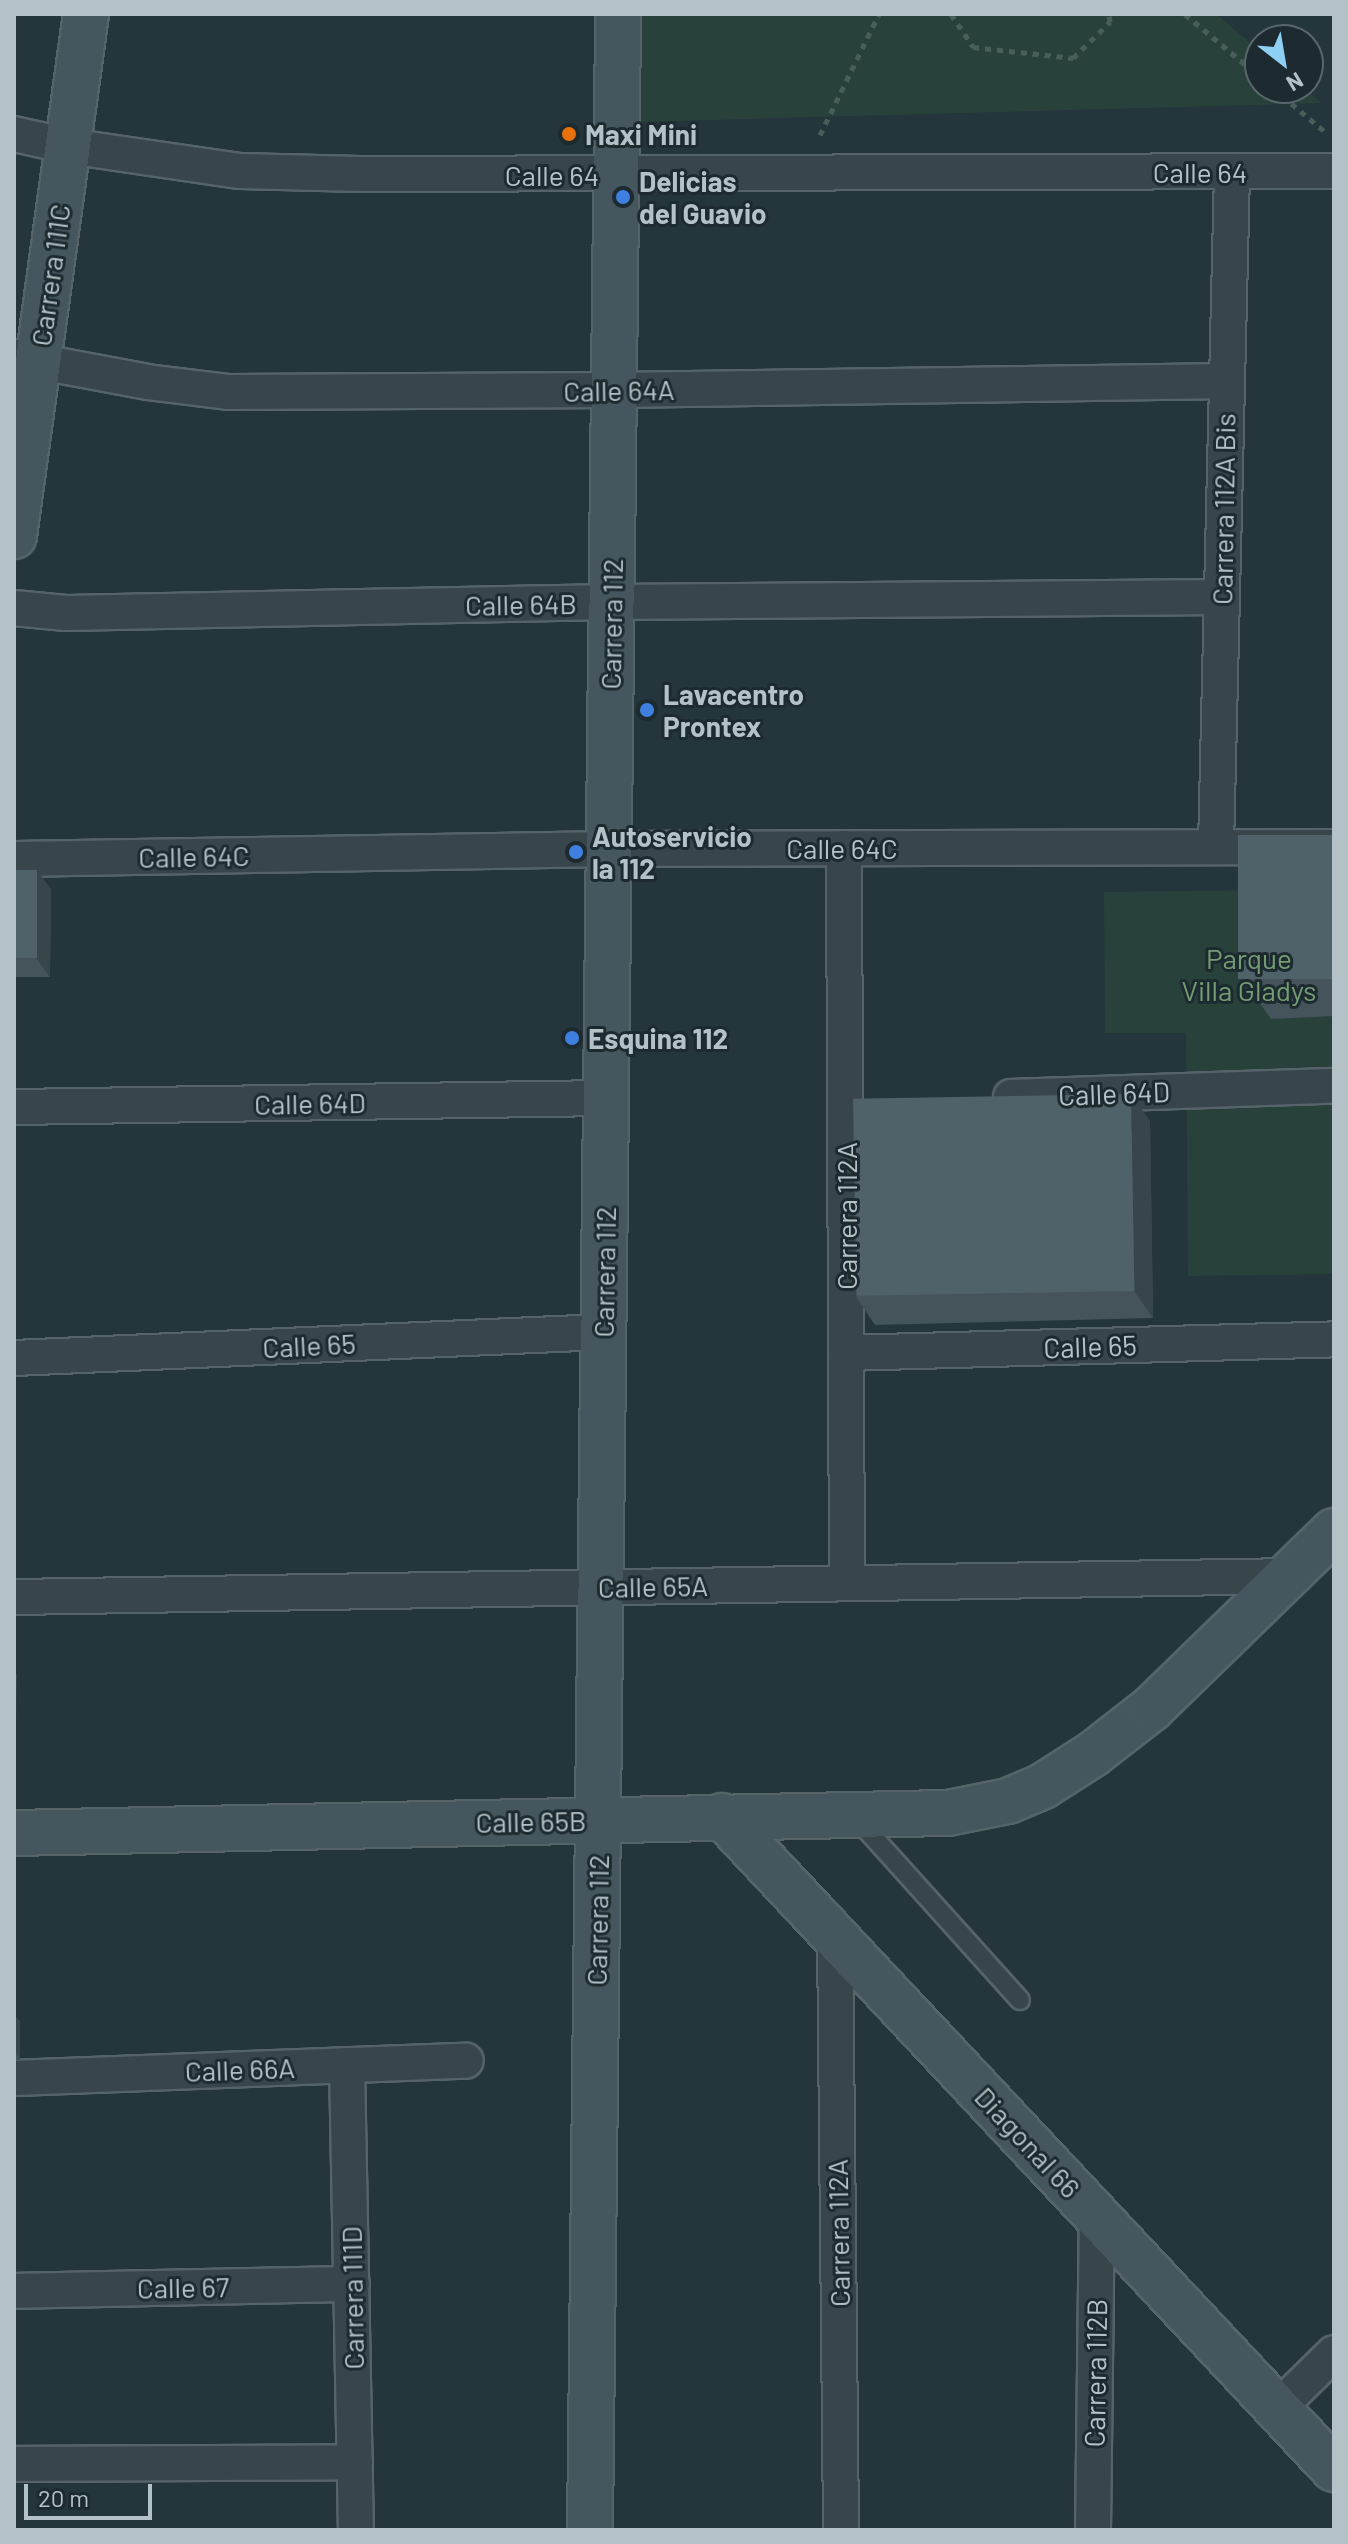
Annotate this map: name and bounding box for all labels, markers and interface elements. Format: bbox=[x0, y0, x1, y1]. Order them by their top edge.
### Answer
north arrow bbox=[1244, 24, 1324, 104]
text: N bbox=[1282, 68, 1308, 98]
place label: Maxi Mini bbox=[585, 117, 697, 151]
marker: Maxi Mini bbox=[560, 125, 578, 143]
street label: Calle 64 bbox=[1153, 155, 1247, 189]
street label: Calle 64 bbox=[505, 158, 599, 192]
place label: Delicias del Guavio bbox=[639, 164, 767, 230]
marker: Delicias del Guavio bbox=[614, 188, 632, 206]
street label: Carrera 111C bbox=[23, 202, 77, 348]
street label: Calle 64A bbox=[563, 372, 675, 408]
street label: Carrera 112A Bis bbox=[1205, 413, 1241, 605]
street label: Carrera 112 bbox=[593, 558, 629, 690]
street label: Calle 64B bbox=[465, 586, 577, 622]
place label: Lavacentro Prontex bbox=[663, 677, 804, 743]
marker: Lavacentro Prontex bbox=[638, 701, 656, 719]
place label: Autoservicio la 112 bbox=[592, 819, 752, 885]
street label: Calle 64C bbox=[786, 831, 898, 865]
street label: Calle 64C bbox=[138, 838, 250, 874]
marker: Autoservicio la 112 bbox=[567, 843, 585, 861]
park label: Parque Villa Gladys bbox=[1181, 941, 1317, 1007]
place label: Esquina 112 bbox=[588, 1021, 728, 1055]
marker: Esquina 112 bbox=[563, 1029, 581, 1047]
street label: Calle 64D bbox=[1058, 1074, 1170, 1112]
street label: Calle 64D bbox=[254, 1085, 366, 1121]
street label: Carrera 112A bbox=[829, 1142, 863, 1290]
street label: Carrera 112 bbox=[586, 1206, 622, 1338]
street label: Calle 65 bbox=[262, 1326, 356, 1364]
street label: Calle 65 bbox=[1043, 1328, 1137, 1364]
street label: Calle 65A bbox=[598, 1568, 708, 1604]
street label: Calle 65B bbox=[475, 1803, 587, 1839]
street label: Carrera 112 bbox=[579, 1854, 615, 1986]
street label: Calle 66A bbox=[184, 2050, 296, 2088]
street label: Diagonal 66 bbox=[968, 2080, 1088, 2204]
street label: Carrera 112A bbox=[820, 2159, 856, 2307]
street label: Carrera 111D bbox=[334, 2226, 370, 2370]
street label: Calle 67 bbox=[137, 2269, 229, 2305]
street label: Carrera 112B bbox=[1077, 2298, 1113, 2448]
scale bar bbox=[28, 2468, 156, 2518]
text: 20 m bbox=[38, 2483, 89, 2512]

